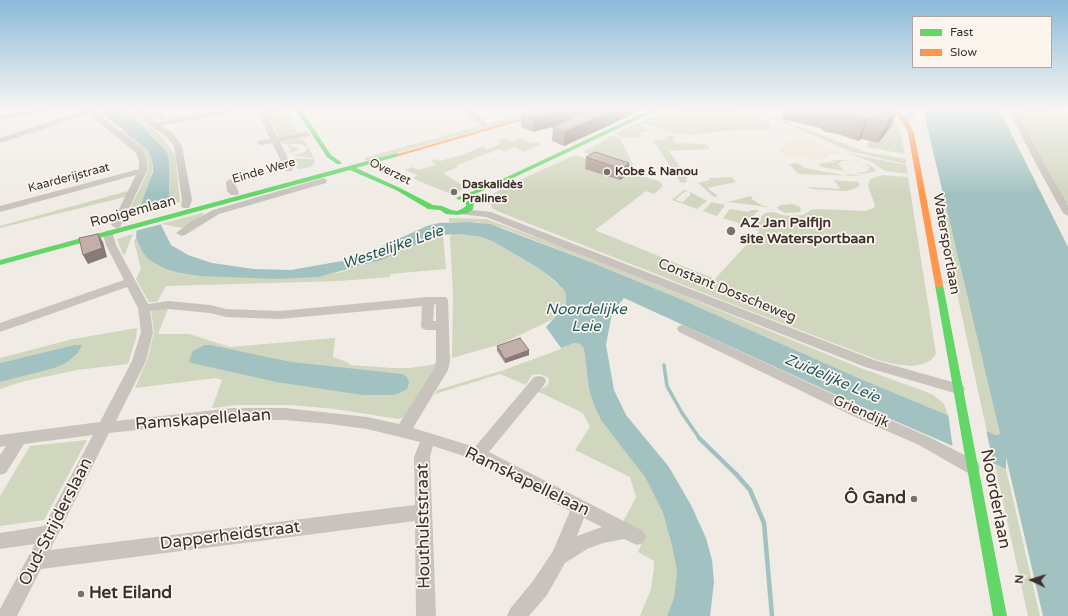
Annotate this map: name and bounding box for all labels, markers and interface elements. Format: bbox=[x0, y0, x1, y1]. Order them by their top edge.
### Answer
legend bbox=[912, 16, 1052, 68]
text: Fast bbox=[950, 25, 973, 39]
text: Slow bbox=[950, 45, 977, 59]
street label: Einde Were bbox=[231, 155, 297, 187]
street label: Overzet bbox=[367, 156, 413, 188]
street label: Kaarderijstraat bbox=[27, 160, 111, 196]
place label: Kobe & Nanou bbox=[615, 165, 698, 179]
marker: Kobe & Nanou bbox=[602, 167, 612, 177]
place label: Daskalidès Pralines bbox=[462, 178, 523, 206]
marker: Daskalidès Pralines bbox=[449, 187, 459, 197]
street label: Watersportlaan bbox=[929, 192, 963, 296]
street label: Rooigemlaan bbox=[88, 193, 178, 231]
place label: AZ Jan Palfijn site Watersportbaan bbox=[740, 215, 875, 248]
water label: Westelijke Leie bbox=[340, 222, 446, 274]
marker: AZ Jan Palfijn site Watersportbaan bbox=[725, 225, 737, 237]
street label: Constant Dosscheweg bbox=[655, 256, 799, 326]
water label: Noordelijke Leie bbox=[545, 301, 627, 336]
water label: Zuidelijke Leie bbox=[782, 351, 882, 407]
street label: Griendijk bbox=[830, 392, 892, 432]
street label: Ramskapellelaan bbox=[134, 405, 272, 435]
street label: Ramskapellelaan bbox=[461, 443, 593, 521]
street label: Noorderlaan bbox=[975, 448, 1015, 550]
street label: Oud-Strijderslaan bbox=[15, 455, 97, 589]
street label: Houthulststraat bbox=[413, 463, 435, 589]
place label: Ô Gand bbox=[844, 489, 906, 509]
marker: Ô Gand bbox=[909, 494, 919, 504]
street label: Dapperheidstraat bbox=[159, 517, 301, 555]
north arrow bbox=[1012, 560, 1052, 600]
text: N bbox=[1013, 574, 1026, 584]
place label: Het Eiland bbox=[89, 584, 172, 604]
marker: Het Eiland bbox=[76, 589, 86, 599]

